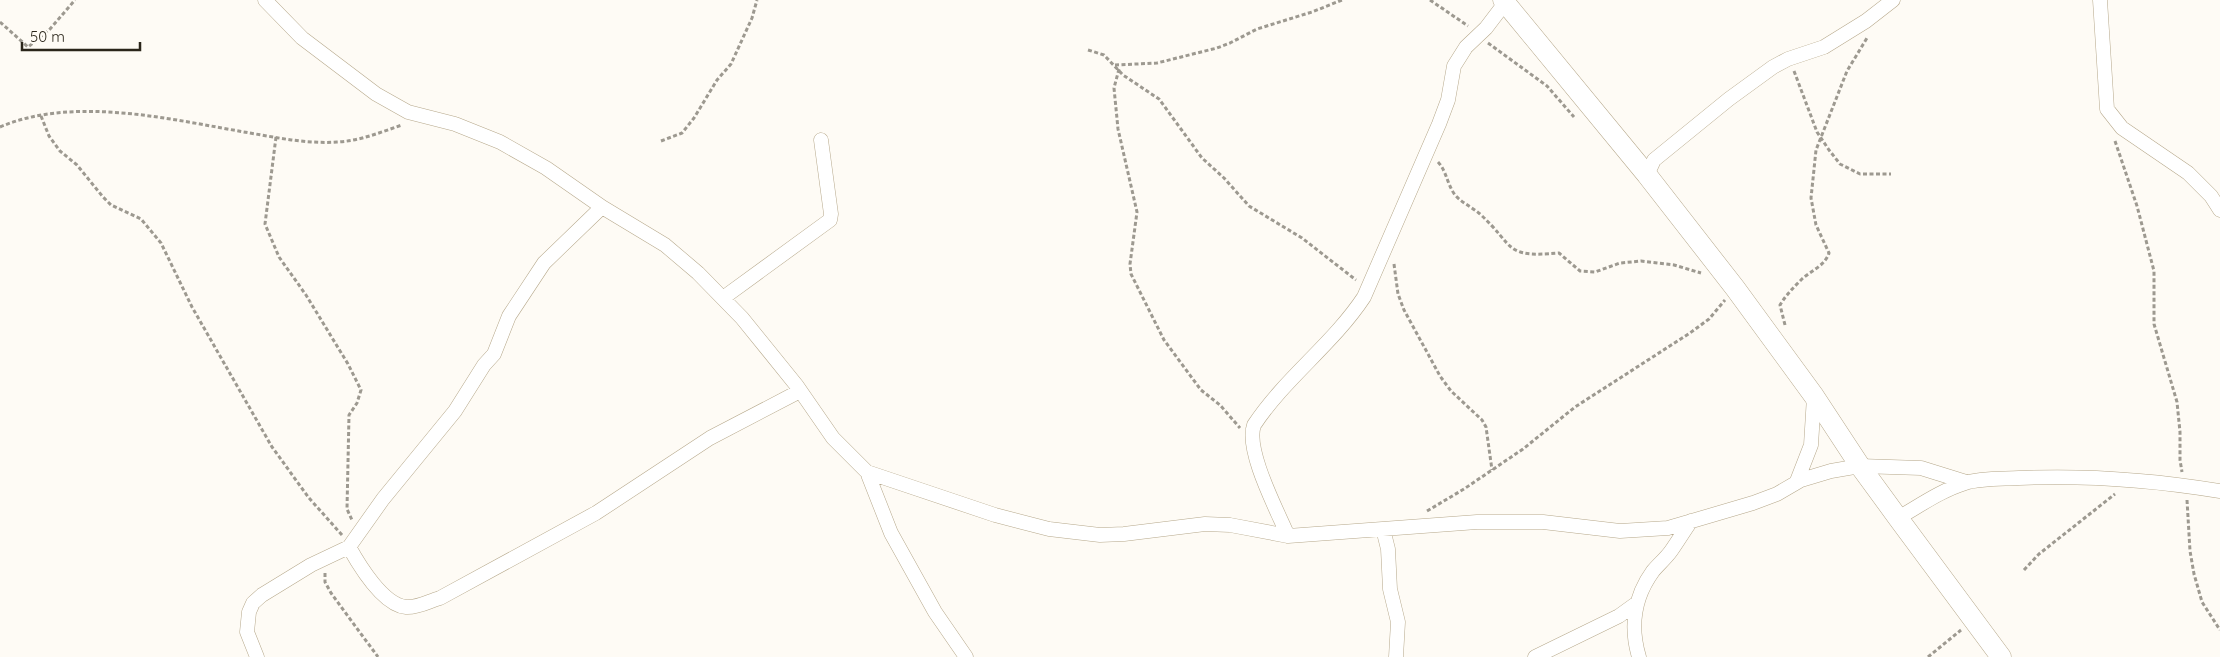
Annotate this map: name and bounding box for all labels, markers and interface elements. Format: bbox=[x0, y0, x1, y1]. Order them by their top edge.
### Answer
scale bar bbox=[22, 20, 140, 52]
text: 50 m bbox=[30, 27, 65, 46]

